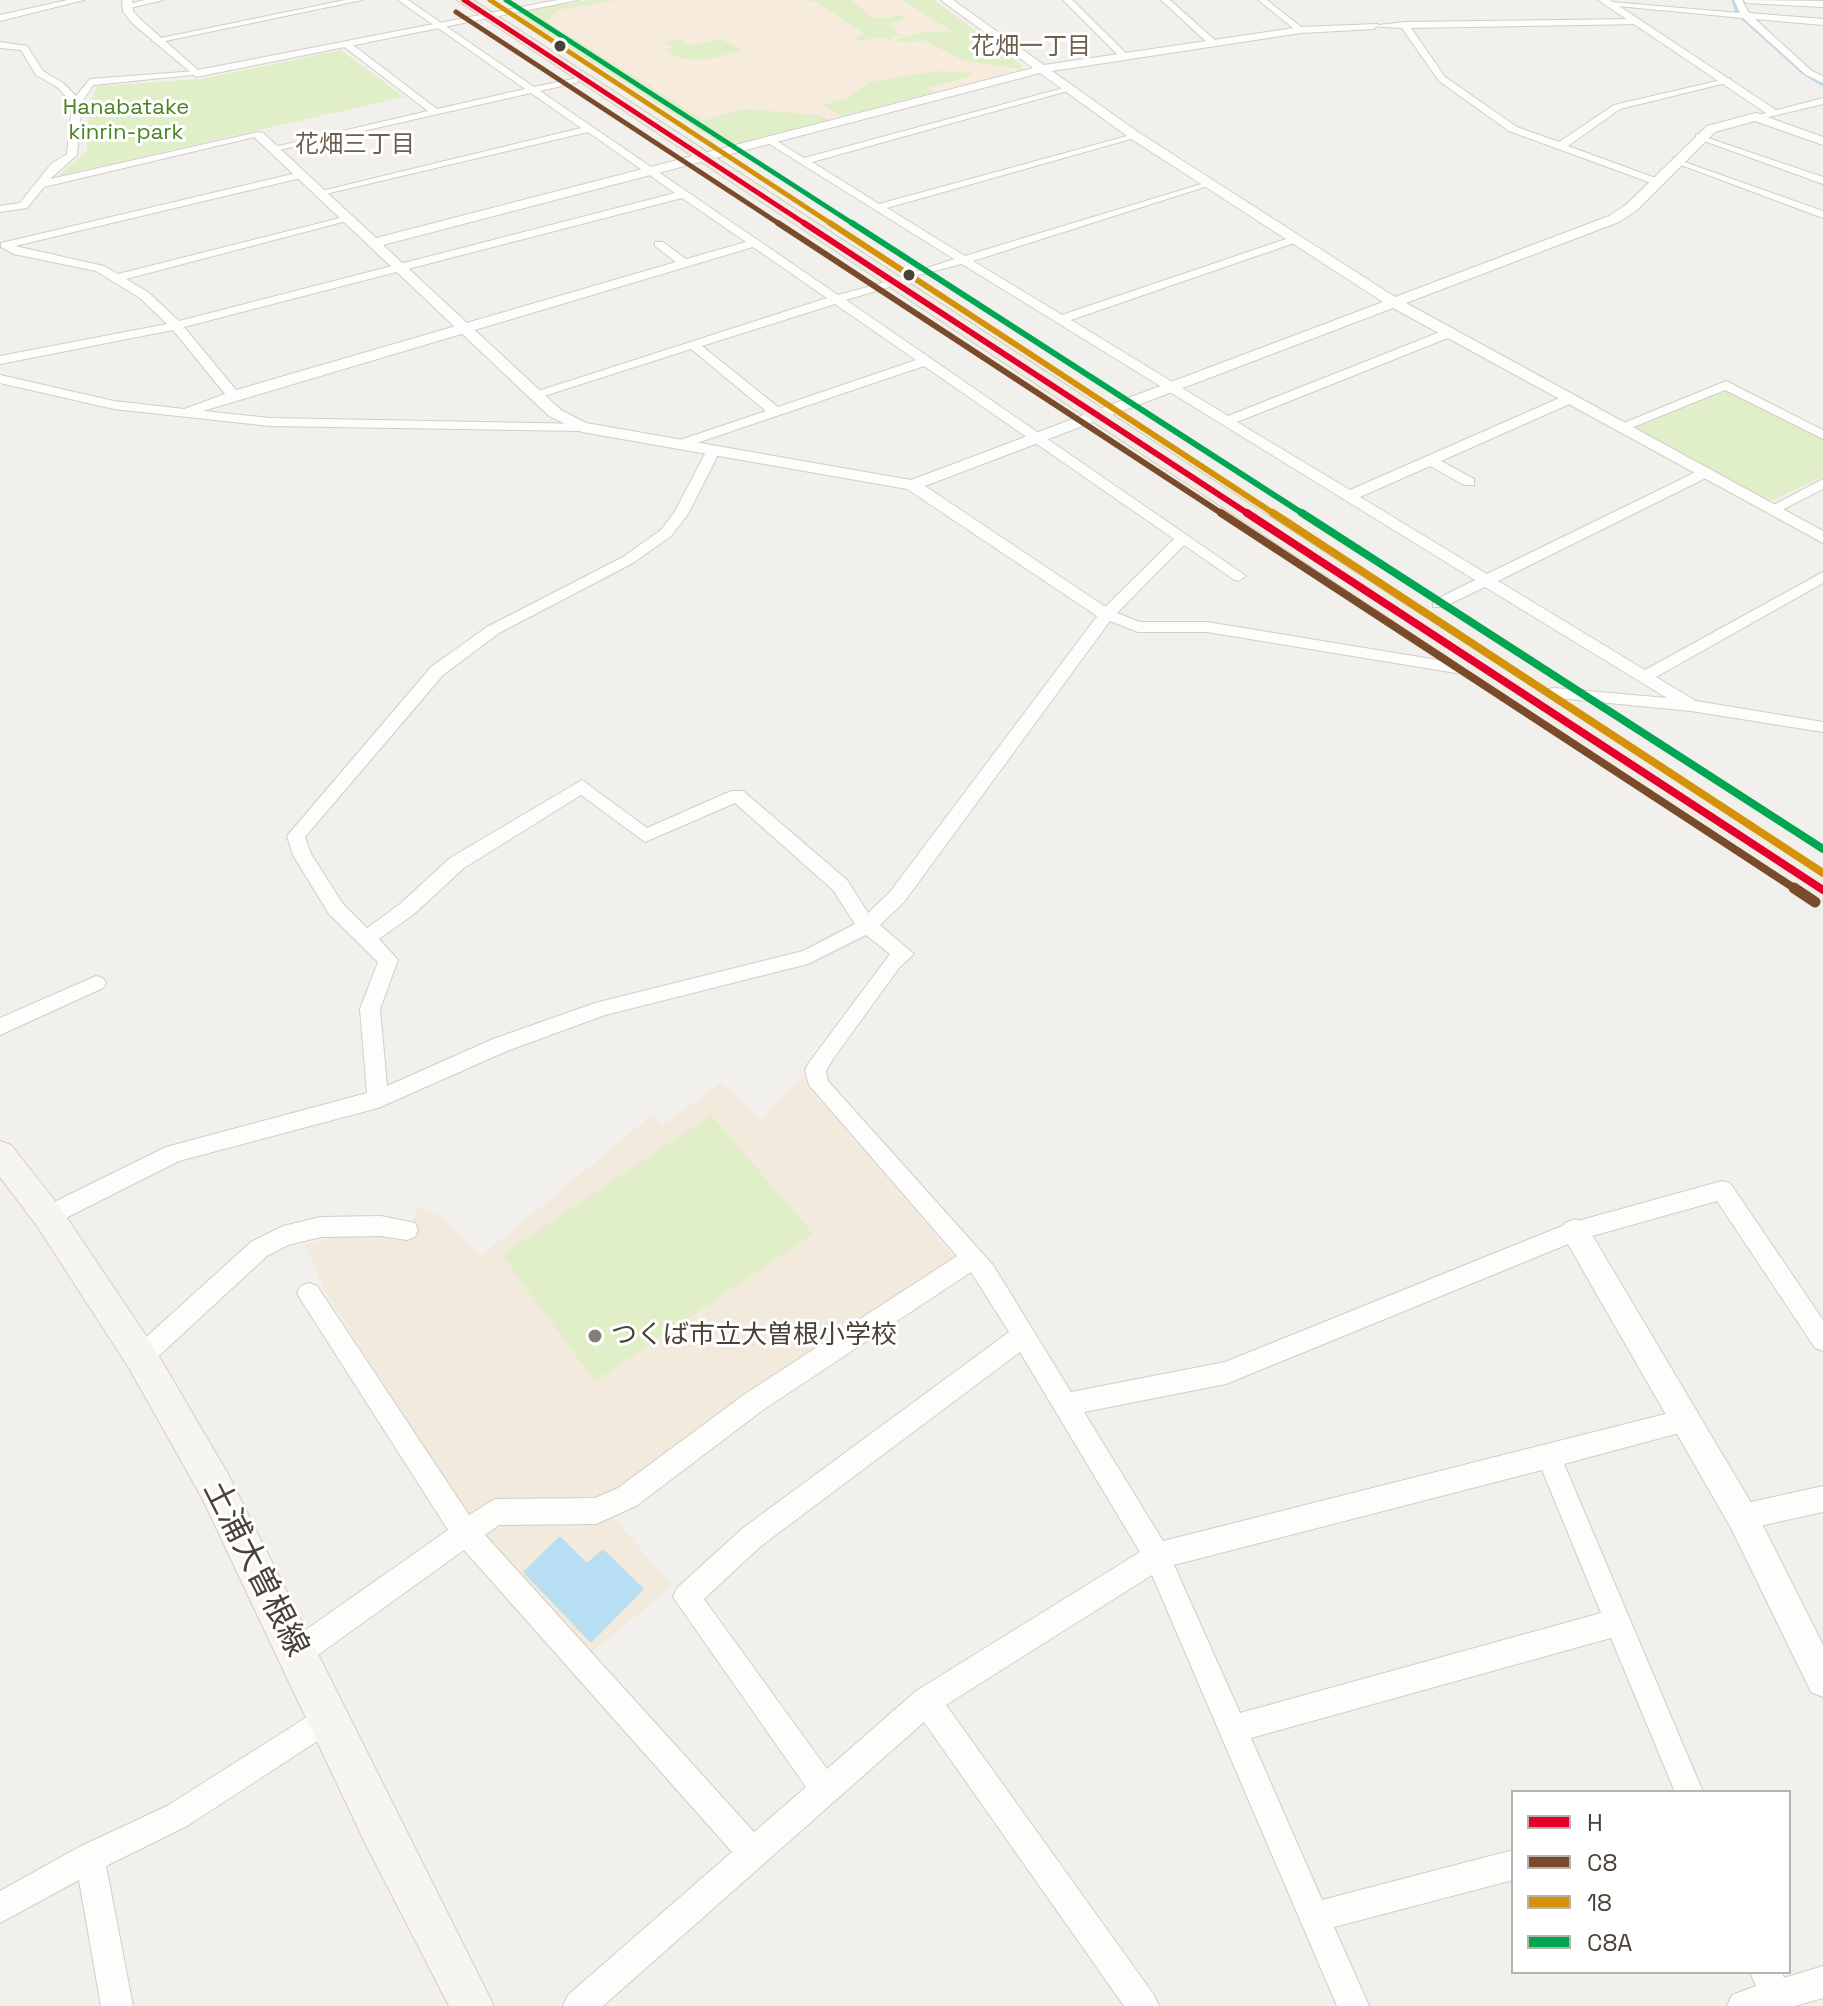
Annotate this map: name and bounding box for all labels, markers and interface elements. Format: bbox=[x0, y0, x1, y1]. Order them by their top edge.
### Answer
district label: 花畑一丁目 bbox=[971, 33, 1091, 61]
unlabelled marker bbox=[552, 38, 568, 54]
park label: Hanabatake kinrin-park bbox=[63, 95, 189, 146]
district label: 花畑三丁目 bbox=[295, 131, 415, 159]
unlabelled marker bbox=[901, 267, 917, 283]
place label: つくば市立大曽根小学校 bbox=[611, 1320, 897, 1352]
marker: つくば市立大曽根小学校 bbox=[586, 1327, 604, 1345]
street label: 土浦大曽根線 bbox=[194, 1475, 316, 1663]
legend bbox=[1511, 1790, 1791, 1974]
text: H bbox=[1587, 1807, 1603, 1838]
text: C8 bbox=[1587, 1847, 1617, 1878]
text: 18 bbox=[1587, 1887, 1612, 1918]
text: C8A bbox=[1587, 1927, 1632, 1958]

